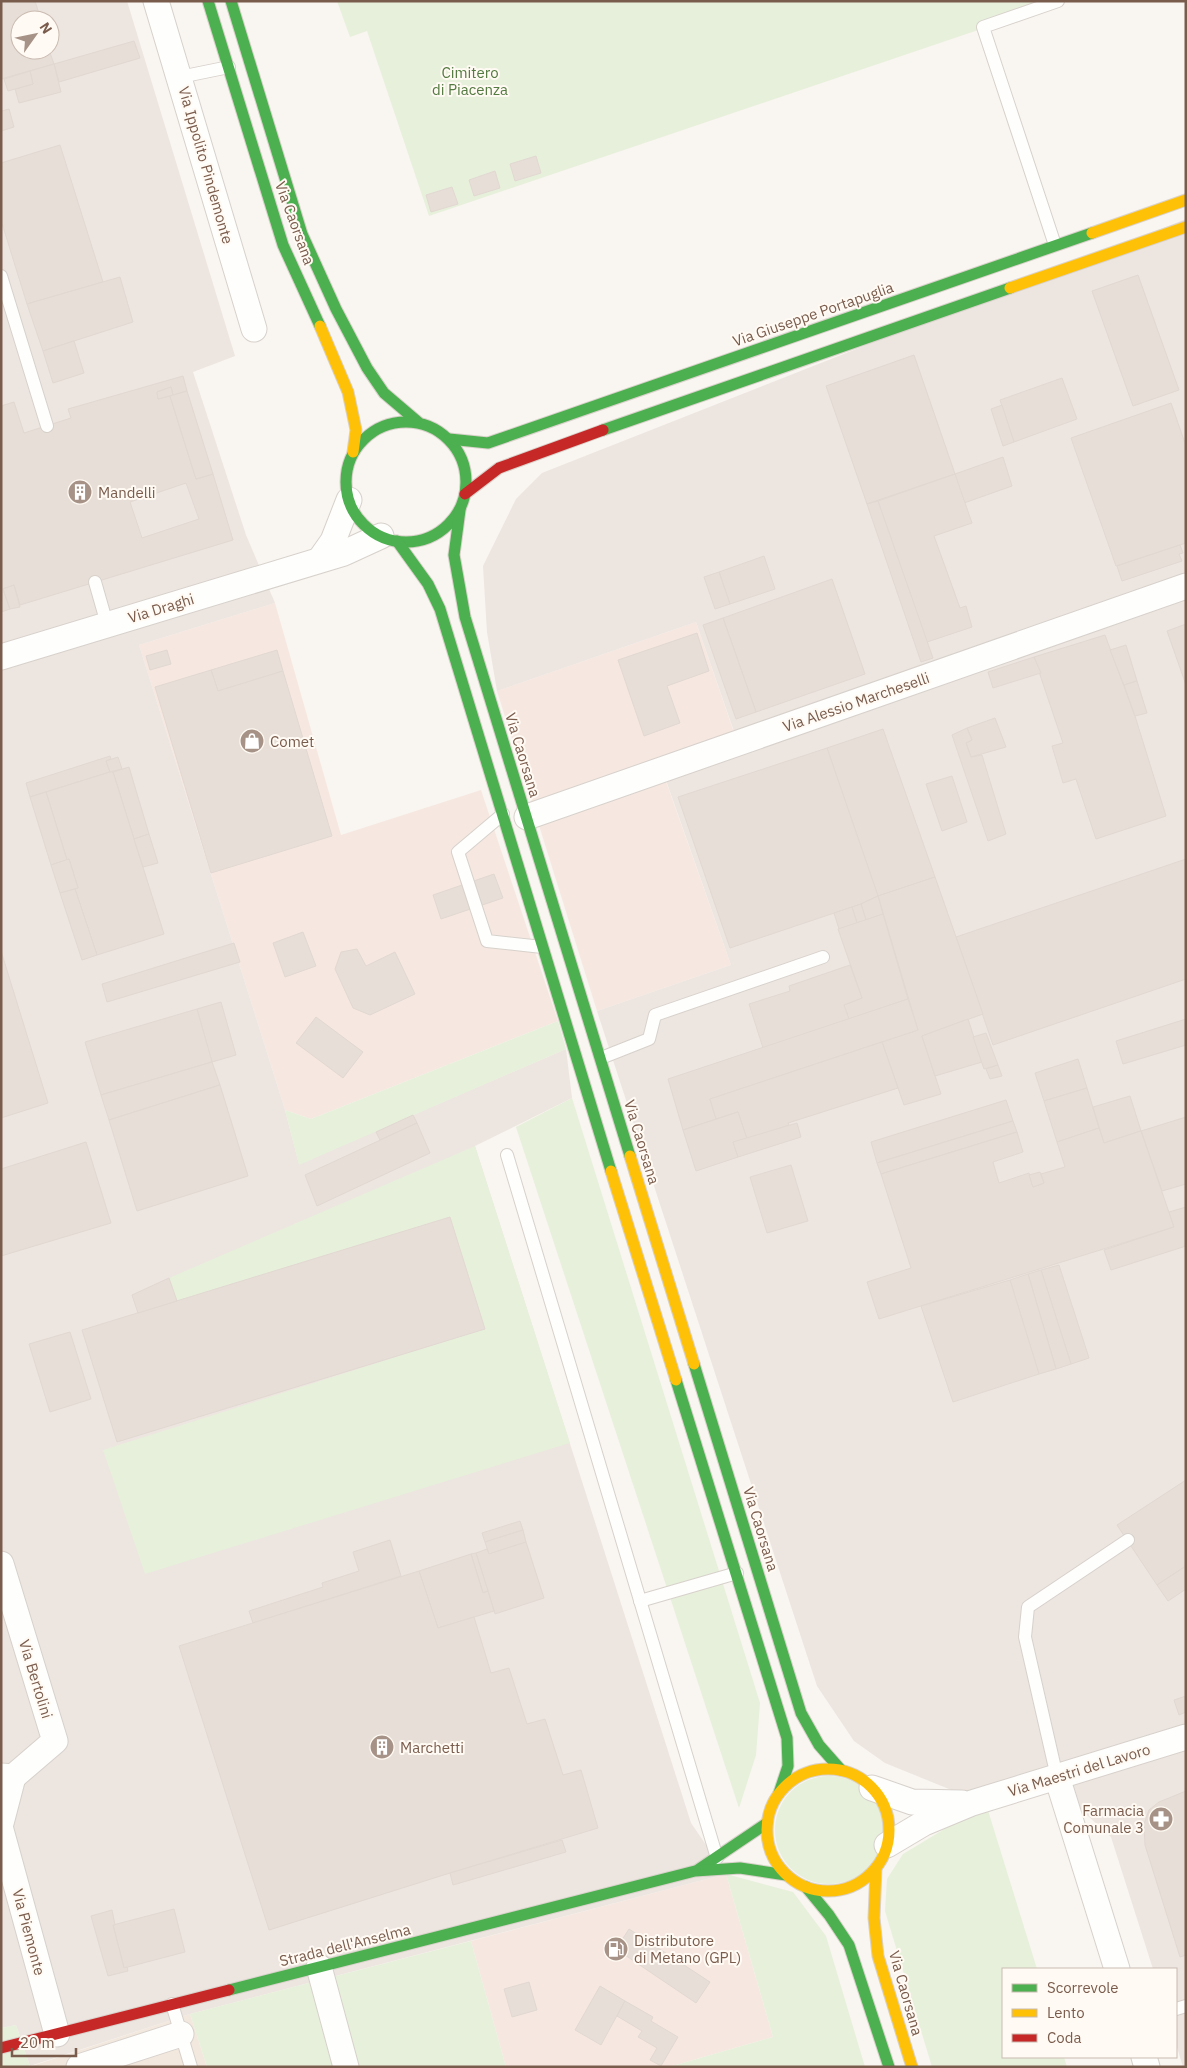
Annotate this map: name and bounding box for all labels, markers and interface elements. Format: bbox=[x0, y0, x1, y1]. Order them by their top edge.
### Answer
north arrow bbox=[10, 10, 60, 60]
text: N bbox=[36, 19, 56, 37]
park label: Cimitero di Piacenza bbox=[432, 63, 508, 99]
street label: Via Ippolito Pindemonte bbox=[174, 84, 238, 246]
street label: Via Caorsana bbox=[271, 179, 319, 267]
street label: Via Giuseppe Portapuglia bbox=[730, 278, 896, 350]
building icon: Mandelli bbox=[67, 479, 93, 505]
place label: Mandelli bbox=[98, 483, 155, 502]
street label: Via Draghi bbox=[126, 589, 196, 627]
street label: Via Alessio Marcheselli bbox=[780, 668, 932, 736]
street label: Via Caorsana bbox=[501, 710, 545, 800]
shop icon: Comet bbox=[239, 728, 265, 754]
place label: Comet bbox=[270, 732, 314, 751]
street label: Via Caorsana bbox=[620, 1097, 664, 1187]
street label: Via Caorsana bbox=[739, 1484, 783, 1574]
street label: Via Bertolini bbox=[15, 1637, 57, 1721]
building icon: Marchetti bbox=[369, 1734, 395, 1760]
place label: Marchetti bbox=[400, 1738, 464, 1757]
street label: Via Maestri del Lavoro bbox=[1006, 1739, 1152, 1801]
place label: Farmacia Comunale 3 bbox=[1063, 1801, 1144, 1837]
pharmacy icon: Farmacia Comunale 3 bbox=[1148, 1806, 1174, 1832]
street label: Via Piemonte bbox=[8, 1887, 50, 1977]
street label: Strada dell'Anselma bbox=[277, 1920, 413, 1970]
place label: Distributore di Metano (GPL) bbox=[634, 1931, 741, 1967]
fuel station icon: Distributore di Metano (GPL) bbox=[603, 1936, 629, 1962]
street label: Via Caorsana bbox=[885, 1948, 927, 2038]
legend bbox=[1002, 1968, 1177, 2058]
text: Scorrevole bbox=[1047, 1978, 1119, 1997]
text: Lento bbox=[1047, 2003, 1085, 2022]
scale bar bbox=[12, 2026, 76, 2058]
text: Coda bbox=[1047, 2028, 1081, 2047]
text: 20 m bbox=[20, 2033, 55, 2052]

